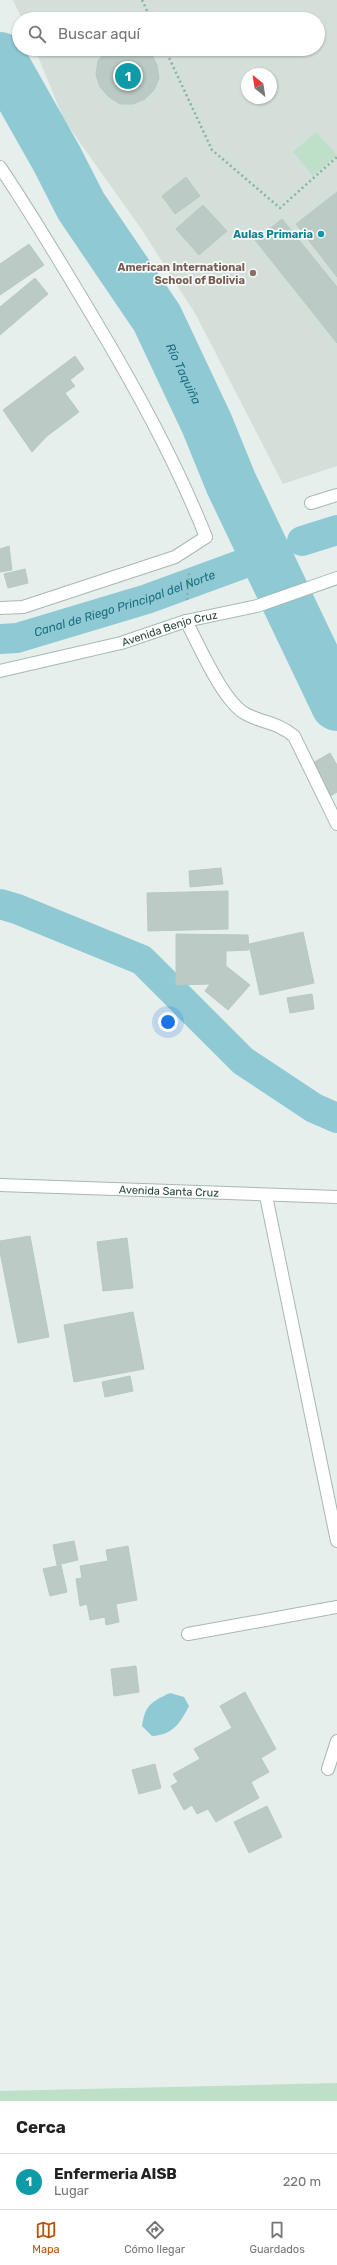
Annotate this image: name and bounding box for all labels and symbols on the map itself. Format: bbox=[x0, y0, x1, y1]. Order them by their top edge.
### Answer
pin: 1 bbox=[115, 61, 141, 91]
north arrow bbox=[241, 68, 277, 104]
place label: Aulas Primaria bbox=[233, 228, 313, 241]
marker: Aulas Primaria bbox=[316, 229, 326, 239]
place label: American International School of Bolivia bbox=[118, 261, 245, 287]
marker: American International School of Bolivia bbox=[248, 268, 258, 278]
water label: Río Taquiña bbox=[163, 341, 204, 407]
water label: Canal de Riego Principal del Norte bbox=[32, 567, 217, 640]
street label: Avenida Benjo Cruz bbox=[120, 608, 219, 649]
your location bbox=[158, 1012, 178, 1032]
street label: Avenida Santa Cruz bbox=[119, 1183, 220, 1199]

